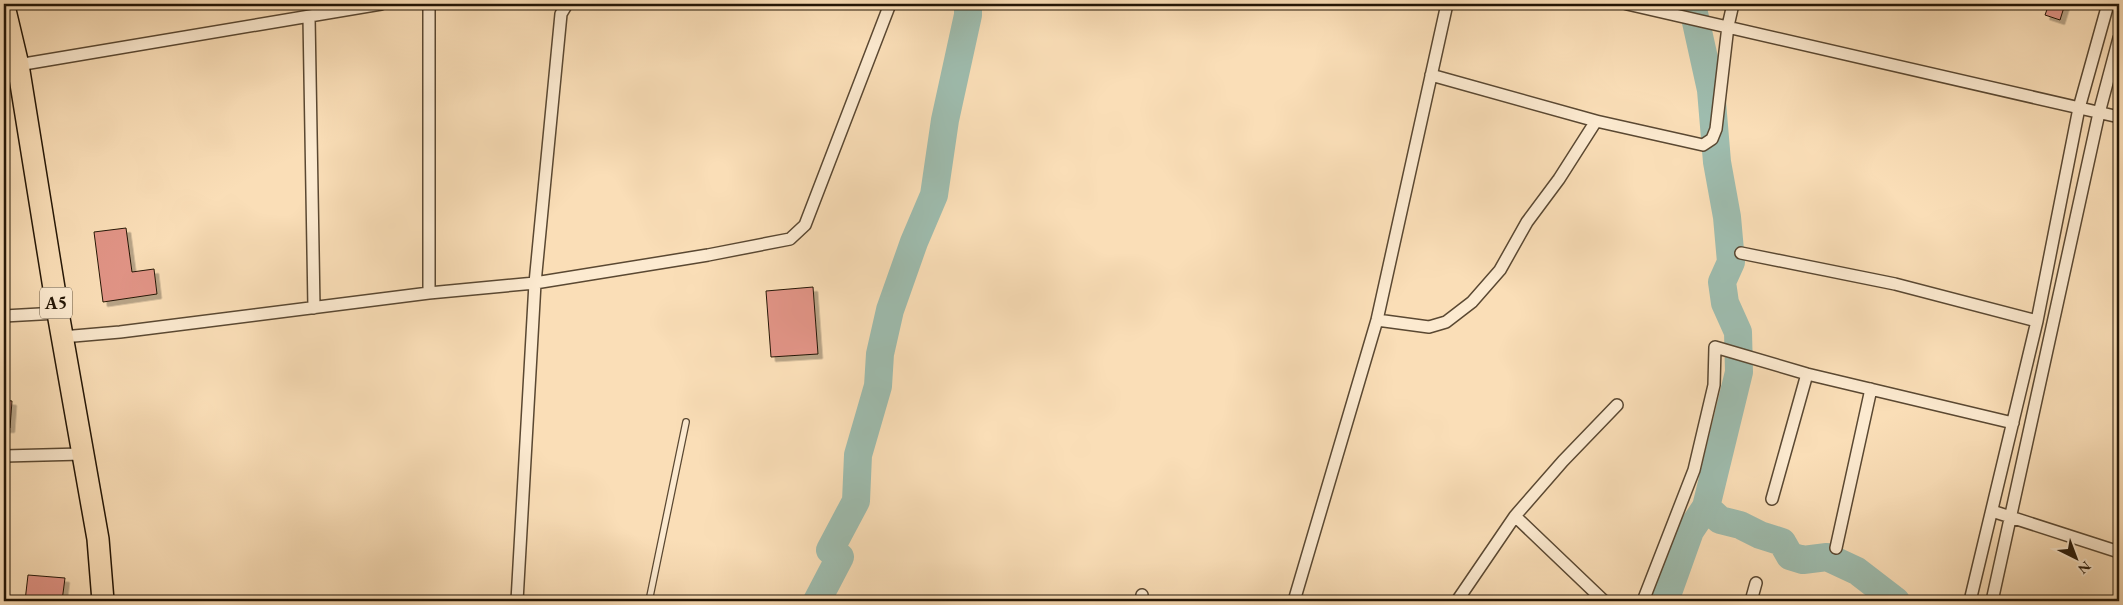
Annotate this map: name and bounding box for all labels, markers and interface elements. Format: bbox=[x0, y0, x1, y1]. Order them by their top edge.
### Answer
road number: A5 bbox=[40, 288, 72, 318]
north arrow bbox=[2050, 532, 2100, 582]
text: N bbox=[2074, 557, 2095, 579]

